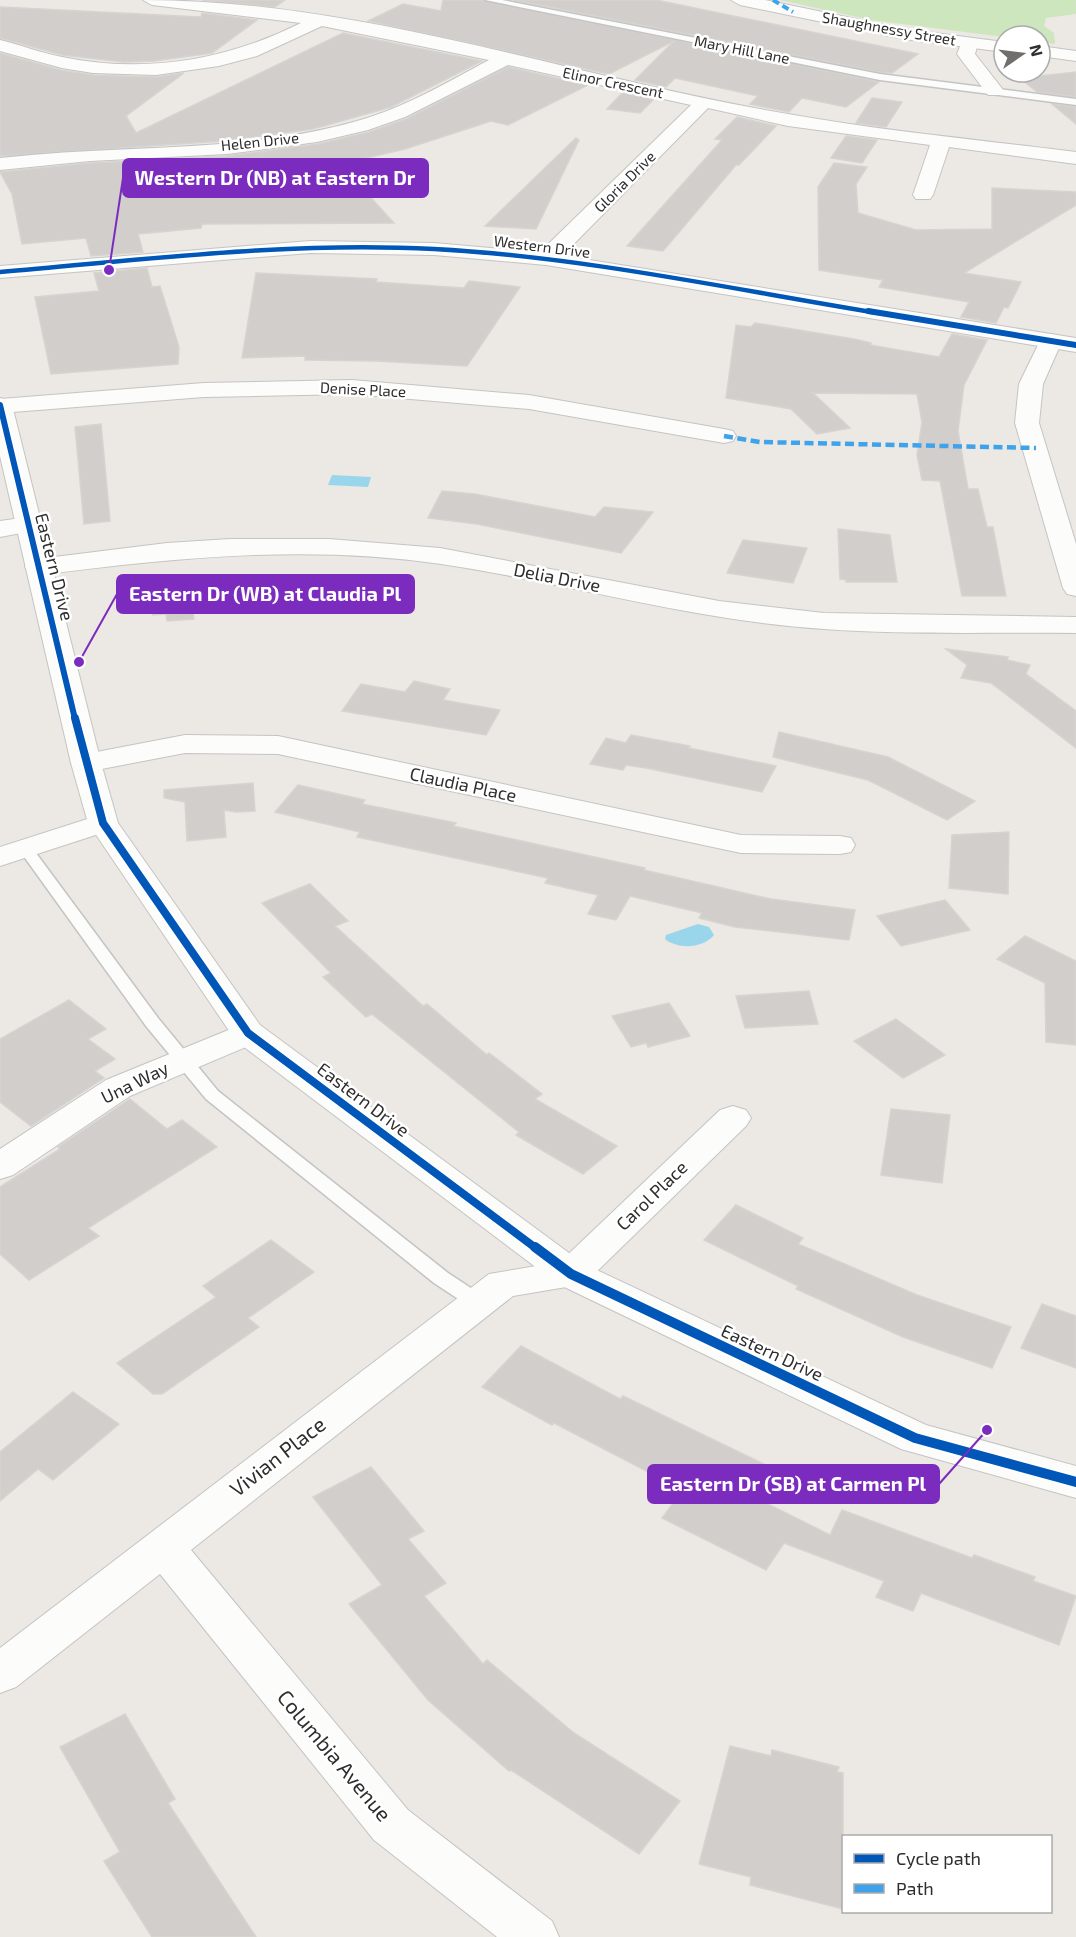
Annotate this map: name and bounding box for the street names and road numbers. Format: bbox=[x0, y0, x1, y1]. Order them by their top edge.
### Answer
street label: Shaughnessy Street bbox=[821, 7, 958, 49]
street label: Mary Hill Lane bbox=[693, 31, 791, 67]
street label: Elinor Crescent bbox=[561, 63, 666, 102]
street label: Helen Drive bbox=[220, 128, 300, 154]
street label: Gloria Drive bbox=[590, 147, 659, 216]
street label: Western Drive bbox=[493, 231, 591, 261]
street label: Denise Place bbox=[319, 378, 407, 400]
street label: Eastern Drive bbox=[31, 511, 79, 623]
street label: Delia Drive bbox=[512, 558, 603, 596]
street label: Claudia Place bbox=[408, 762, 519, 806]
street label: Una Way bbox=[97, 1056, 172, 1108]
street label: Eastern Drive bbox=[313, 1057, 414, 1141]
street label: Carol Place bbox=[611, 1156, 691, 1235]
street label: Eastern Drive bbox=[718, 1319, 827, 1385]
street label: Vivian Place bbox=[224, 1411, 330, 1501]
street label: Columbia Avenue bbox=[273, 1684, 397, 1826]

